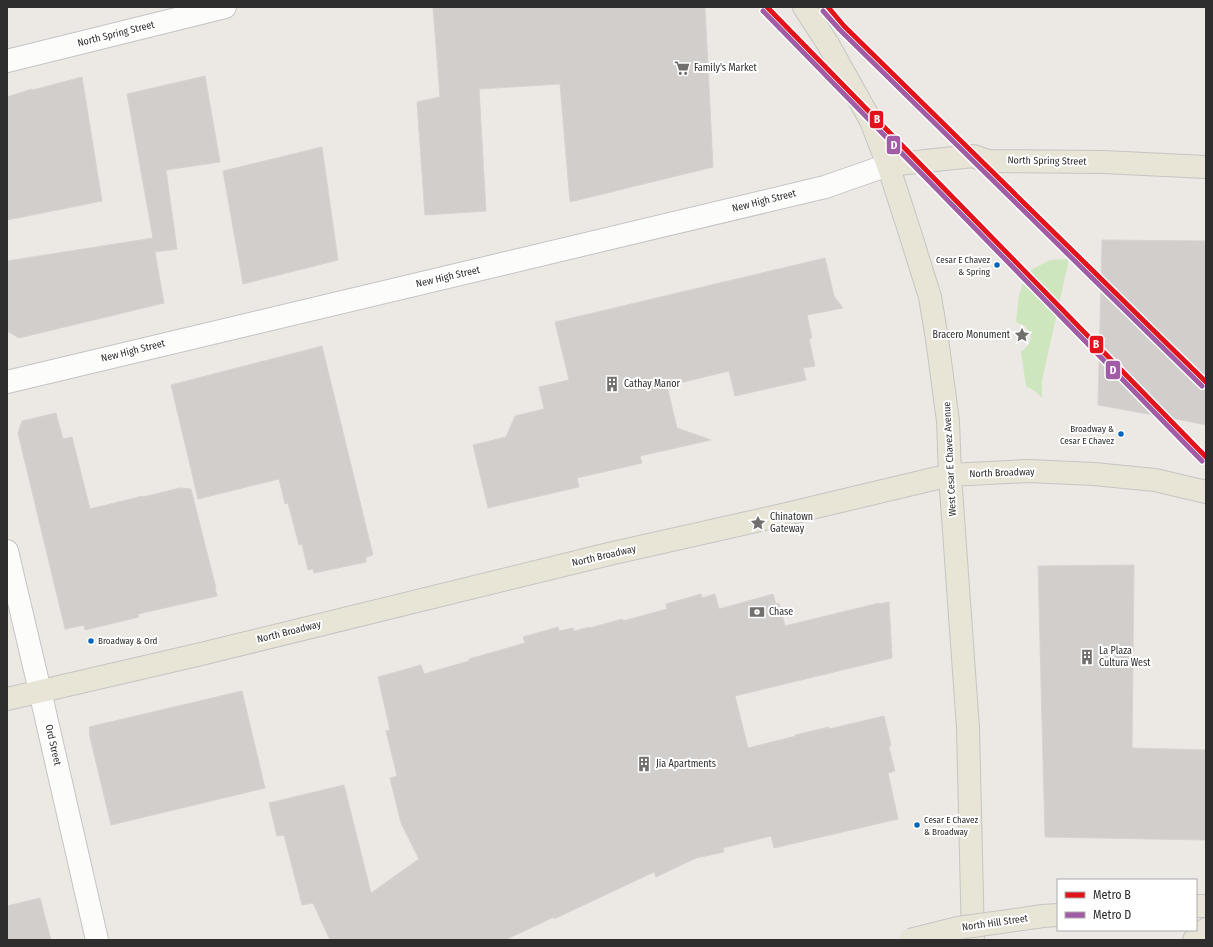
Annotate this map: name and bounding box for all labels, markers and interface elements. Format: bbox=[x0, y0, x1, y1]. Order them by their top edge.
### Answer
street label: North Spring Street bbox=[76, 18, 156, 49]
supermarket icon: Family's Market bbox=[673, 59, 691, 77]
place label: Family's Market bbox=[694, 62, 757, 74]
line badge: B bbox=[869, 110, 884, 129]
text: B bbox=[874, 113, 880, 126]
line badge: D bbox=[886, 135, 901, 155]
text: D bbox=[891, 139, 898, 152]
street label: North Spring Street bbox=[1007, 154, 1087, 168]
street label: New High Street bbox=[731, 187, 798, 215]
place label: Cesar E Chavez & Spring bbox=[936, 255, 991, 277]
marker: Cesar E Chavez & Spring bbox=[992, 260, 1002, 270]
street label: New High Street bbox=[415, 264, 482, 290]
place icon: Bracero Monument bbox=[1013, 326, 1031, 344]
place label: Bracero Monument bbox=[933, 329, 1011, 341]
line badge: B bbox=[1089, 335, 1104, 354]
street label: New High Street bbox=[100, 337, 167, 365]
text: B bbox=[1093, 338, 1099, 351]
line badge: D bbox=[1105, 360, 1121, 380]
text: D bbox=[1110, 364, 1117, 377]
building icon: Cathay Manor bbox=[603, 375, 621, 393]
place label: Cathay Manor bbox=[624, 378, 681, 390]
street label: West Cesar E Chavez Avenue bbox=[941, 401, 959, 517]
place label: Broadway & Cesar E Chavez bbox=[1060, 424, 1114, 446]
marker: Broadway & Cesar E Chavez bbox=[1116, 429, 1126, 439]
street label: North Broadway bbox=[969, 466, 1035, 480]
place label: Chinatown Gateway bbox=[770, 511, 813, 535]
place icon: Chinatown Gateway bbox=[749, 514, 767, 532]
street label: North Broadway bbox=[571, 543, 638, 569]
bank icon: Chase bbox=[748, 603, 766, 621]
place label: Chase bbox=[769, 606, 793, 618]
street label: North Broadway bbox=[256, 618, 323, 646]
marker: Broadway & Ord bbox=[86, 636, 96, 646]
place label: Broadway & Ord bbox=[98, 636, 158, 646]
place label: La Plaza Cultura West bbox=[1099, 645, 1151, 669]
building icon: La Plaza Cultura West bbox=[1078, 648, 1096, 666]
street label: Ord Street bbox=[42, 723, 64, 767]
building icon: Jia Apartments bbox=[635, 755, 653, 773]
place label: Jia Apartments bbox=[656, 758, 716, 770]
place label: Cesar E Chavez & Broadway bbox=[924, 815, 978, 837]
marker: Cesar E Chavez & Broadway bbox=[912, 820, 922, 830]
legend bbox=[1057, 879, 1197, 931]
text: Metro B bbox=[1093, 888, 1131, 902]
text: Metro D bbox=[1093, 908, 1131, 922]
street label: North Hill Street bbox=[961, 912, 1029, 934]

